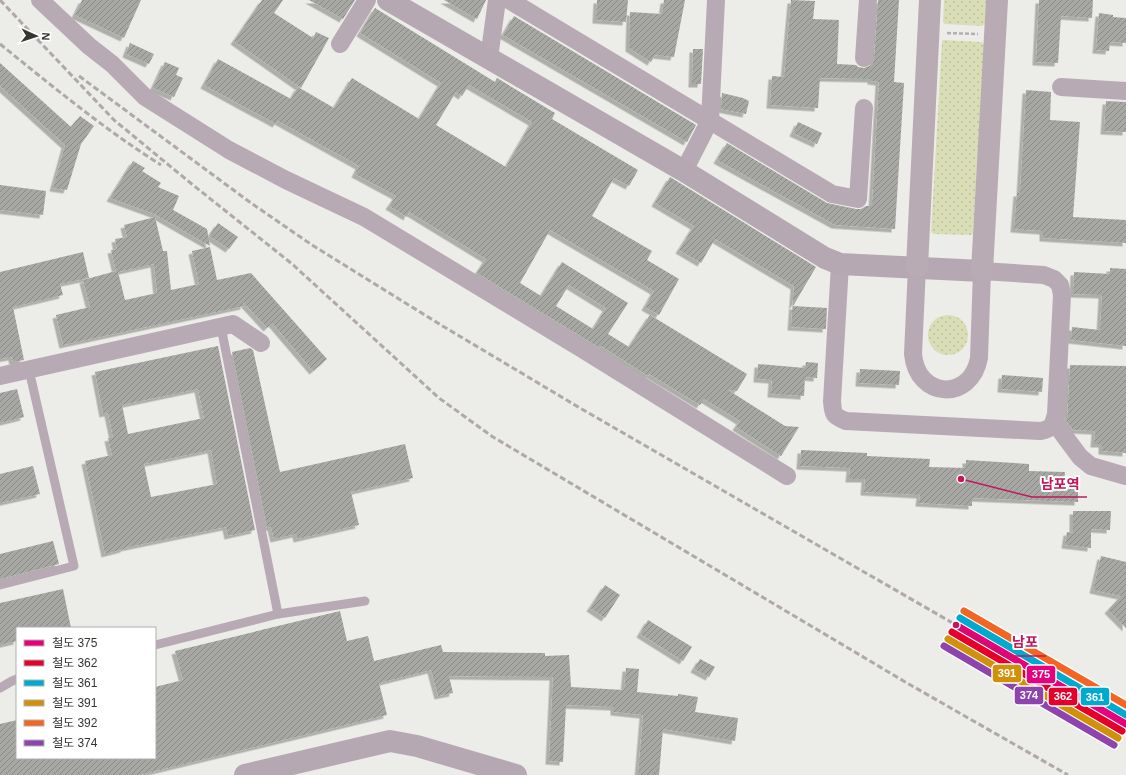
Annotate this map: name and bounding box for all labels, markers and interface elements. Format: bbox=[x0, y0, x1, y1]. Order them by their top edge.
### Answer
north arrow bbox=[16, 16, 56, 56]
text: N bbox=[40, 32, 52, 41]
callout: 남포역 bbox=[1032, 471, 1087, 497]
text: 남포역 bbox=[1041, 476, 1079, 492]
legend bbox=[16, 627, 156, 759]
callout: 남포 bbox=[1004, 630, 1046, 656]
text: 남포 bbox=[1012, 634, 1038, 650]
text: 철도 375 bbox=[52, 636, 98, 650]
text: 철도 362 bbox=[52, 656, 98, 670]
line badge: 391 bbox=[992, 664, 1022, 683]
line badge: 375 bbox=[1026, 665, 1056, 684]
text: 391 bbox=[998, 667, 1016, 679]
text: 375 bbox=[1032, 668, 1050, 680]
text: 철도 361 bbox=[52, 676, 98, 690]
line badge: 374 bbox=[1014, 686, 1044, 705]
line badge: 362 bbox=[1048, 687, 1078, 706]
line badge: 361 bbox=[1080, 687, 1110, 706]
text: 374 bbox=[1020, 689, 1039, 701]
text: 362 bbox=[1054, 690, 1072, 702]
text: 361 bbox=[1086, 691, 1104, 703]
text: 철도 391 bbox=[52, 696, 98, 710]
text: 철도 392 bbox=[52, 716, 98, 730]
text: 철도 374 bbox=[52, 736, 98, 750]

